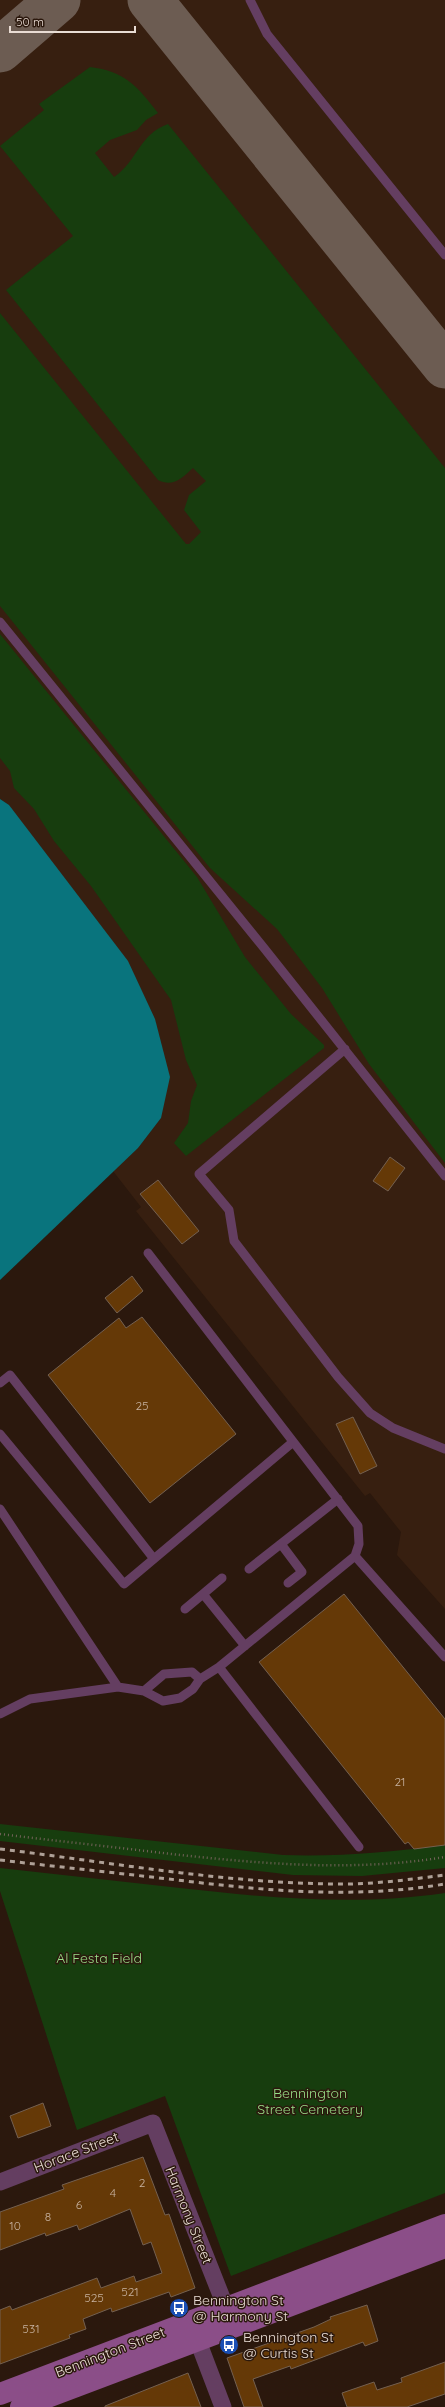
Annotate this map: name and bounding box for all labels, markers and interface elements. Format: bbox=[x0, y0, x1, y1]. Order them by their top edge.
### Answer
scale bar bbox=[10, 8, 135, 34]
text: 50 m bbox=[16, 14, 44, 29]
house number: 25 bbox=[135, 1398, 149, 1413]
house number: 21 bbox=[394, 1774, 406, 1789]
park label: Al Festa Field bbox=[56, 1949, 142, 1967]
park label: Bennington Street Cemetery bbox=[257, 2084, 363, 2118]
street label: Horace Street bbox=[31, 2127, 121, 2176]
street label: Harmony Street bbox=[161, 2164, 217, 2266]
house number: 2 bbox=[139, 2175, 146, 2190]
house number: 4 bbox=[110, 2185, 116, 2200]
house number: 6 bbox=[76, 2197, 83, 2212]
house number: 8 bbox=[45, 2209, 51, 2224]
house number: 10 bbox=[9, 2218, 21, 2233]
house number: 521 bbox=[121, 2284, 139, 2299]
house number: 525 bbox=[84, 2290, 104, 2305]
place label: Bennington St @ Harmony St bbox=[193, 2291, 288, 2325]
bus stop icon: Bennington St @ Harmony St bbox=[168, 2297, 190, 2319]
house number: 531 bbox=[22, 2321, 40, 2336]
street label: Bennington Street bbox=[52, 2323, 168, 2381]
place label: Bennington St @ Curtis St bbox=[243, 2328, 334, 2362]
bus stop icon: Bennington St @ Curtis St bbox=[218, 2334, 240, 2356]

